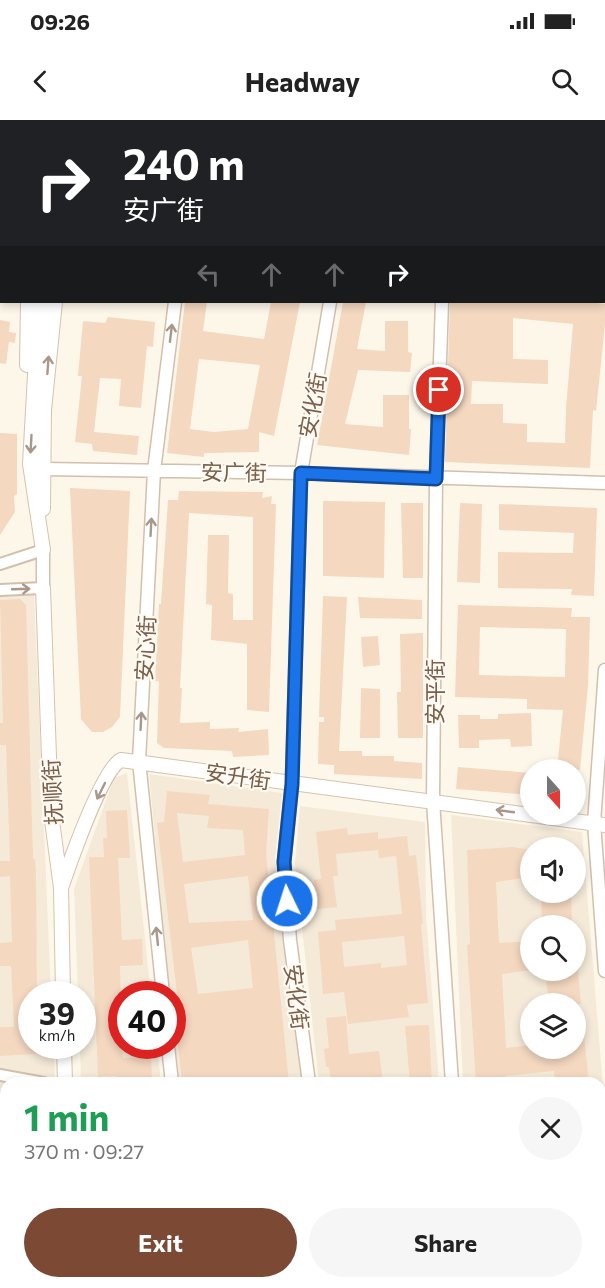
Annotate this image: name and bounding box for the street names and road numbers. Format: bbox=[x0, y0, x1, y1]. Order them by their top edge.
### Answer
street label: 安化街 bbox=[293, 370, 331, 440]
street label: 安广街 bbox=[201, 458, 267, 486]
street label: 安心街 bbox=[130, 614, 160, 682]
street label: 安平街 bbox=[421, 659, 448, 725]
street label: 抚顺街 bbox=[37, 758, 67, 826]
street label: 安升街 bbox=[203, 758, 273, 794]
street label: 安化街 bbox=[280, 963, 314, 1031]

